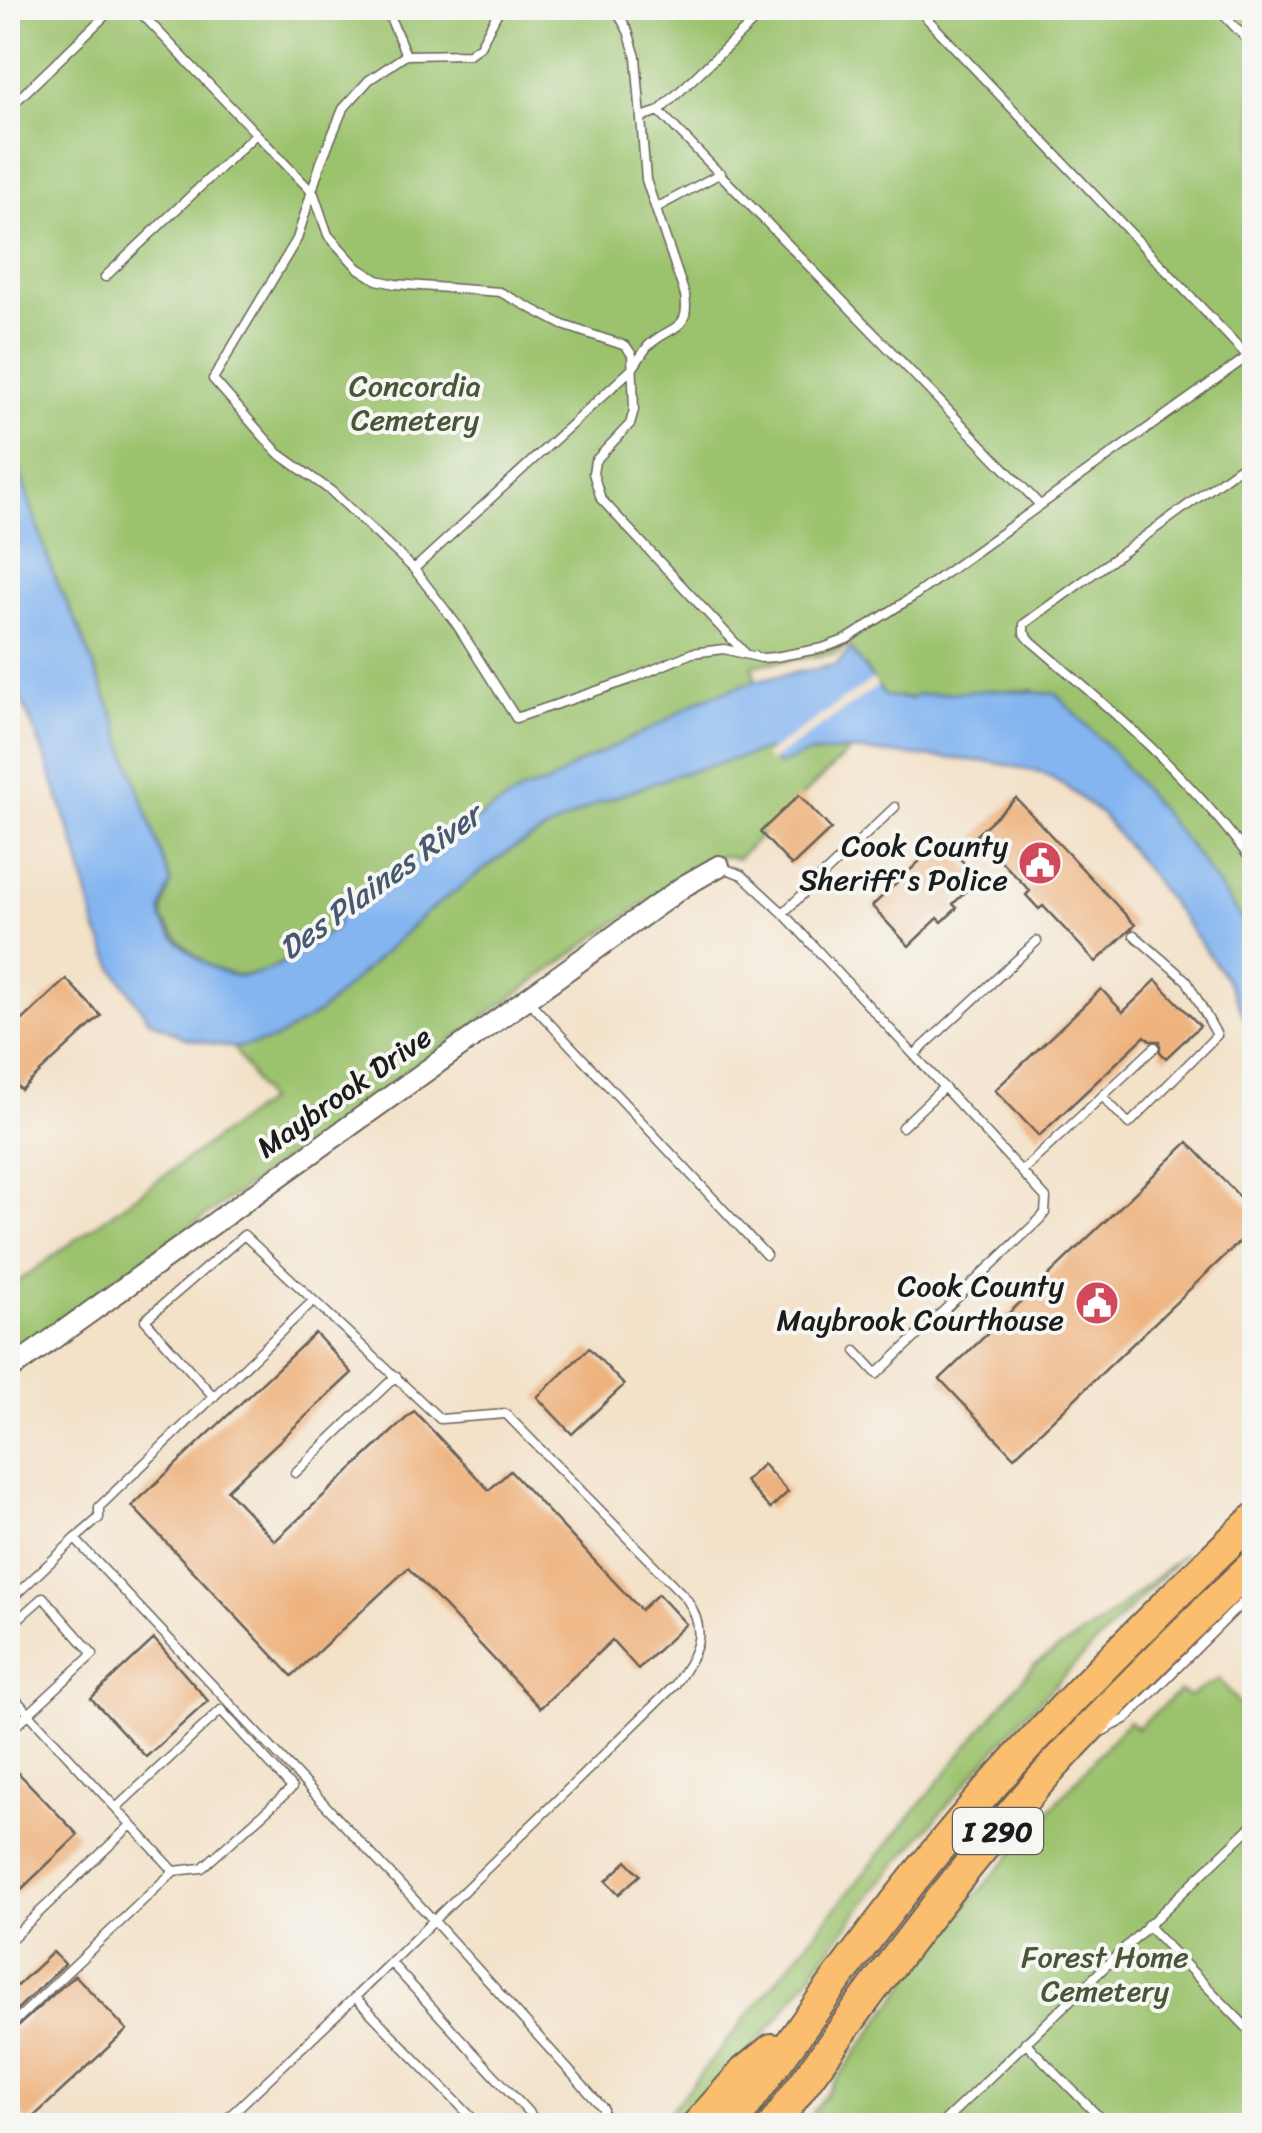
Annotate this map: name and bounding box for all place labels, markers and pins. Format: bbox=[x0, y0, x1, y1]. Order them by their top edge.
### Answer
place label: Cook County Sheriff's Police bbox=[799, 819, 1008, 907]
public building icon: Cook County Sheriff's Police bbox=[1017, 840, 1063, 886]
place label: Cook County Maybrook Courthouse bbox=[776, 1259, 1064, 1347]
public building icon: Cook County Maybrook Courthouse bbox=[1074, 1280, 1120, 1326]

